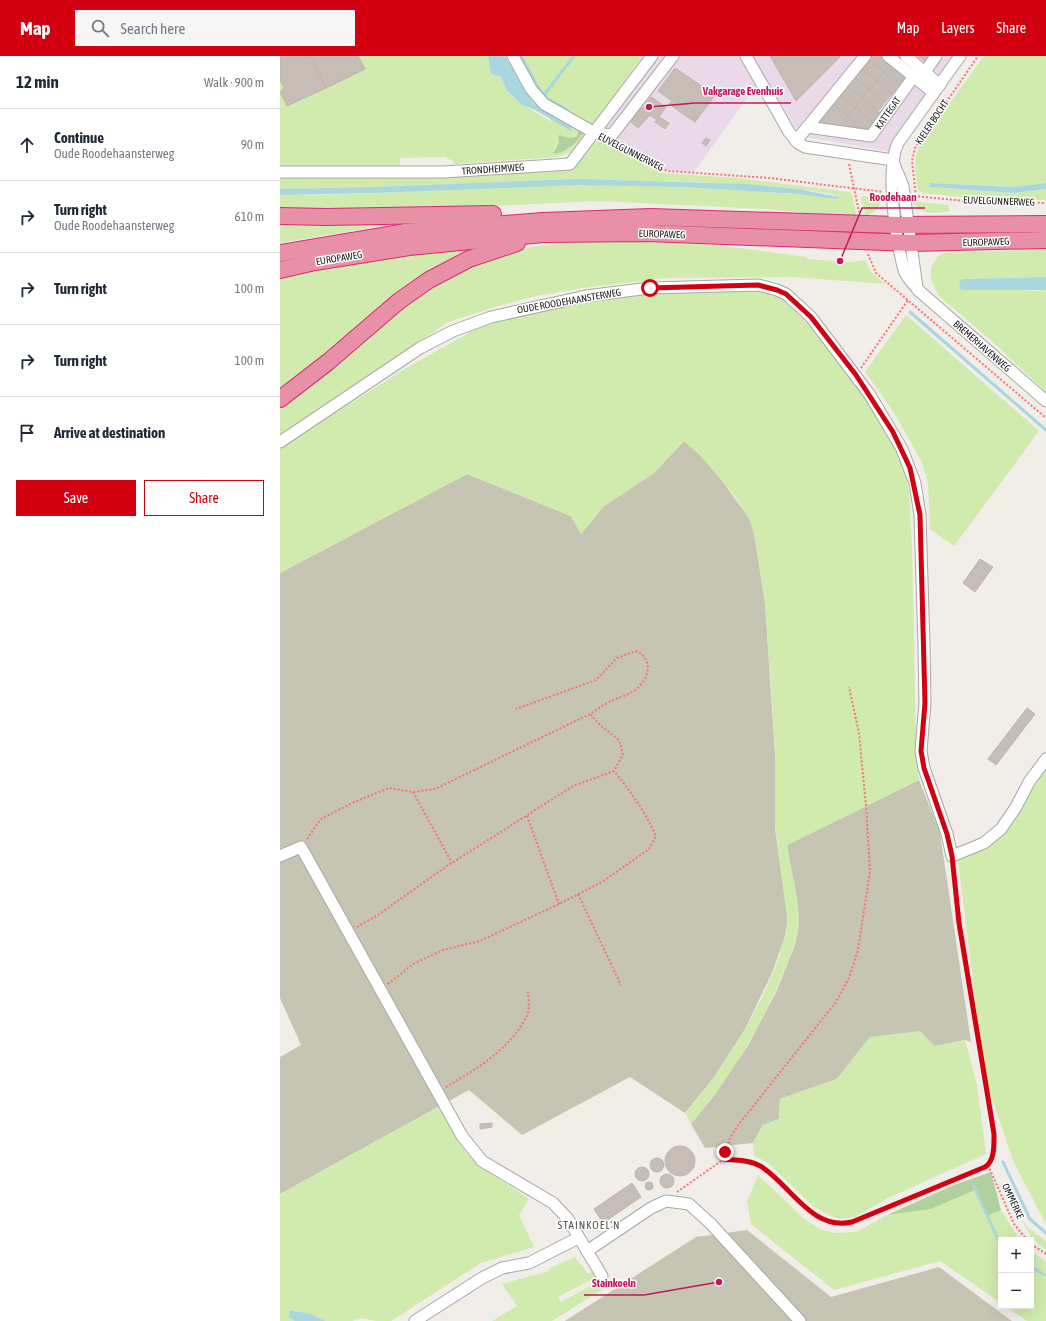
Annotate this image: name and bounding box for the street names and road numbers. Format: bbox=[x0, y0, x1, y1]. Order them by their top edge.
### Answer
street label: KATTEGAT bbox=[873, 94, 903, 131]
street label: KIELER BOCHT bbox=[913, 97, 951, 146]
street label: EUVELGUNNERWEG bbox=[596, 131, 666, 173]
street label: TRONDHEIMWEG bbox=[461, 161, 525, 177]
street label: EUVELGUNNERWEG bbox=[963, 194, 1035, 208]
street label: EUROPAWEG bbox=[638, 228, 686, 240]
street label: EUROPAWEG bbox=[962, 236, 1010, 248]
street label: EUROPAWEG bbox=[315, 249, 363, 267]
street label: OUDE ROODEHAANSTERWEG bbox=[516, 286, 622, 316]
street label: BREMERHAVENWEG bbox=[951, 318, 1013, 374]
street label: OMMERKE bbox=[1000, 1182, 1026, 1221]

